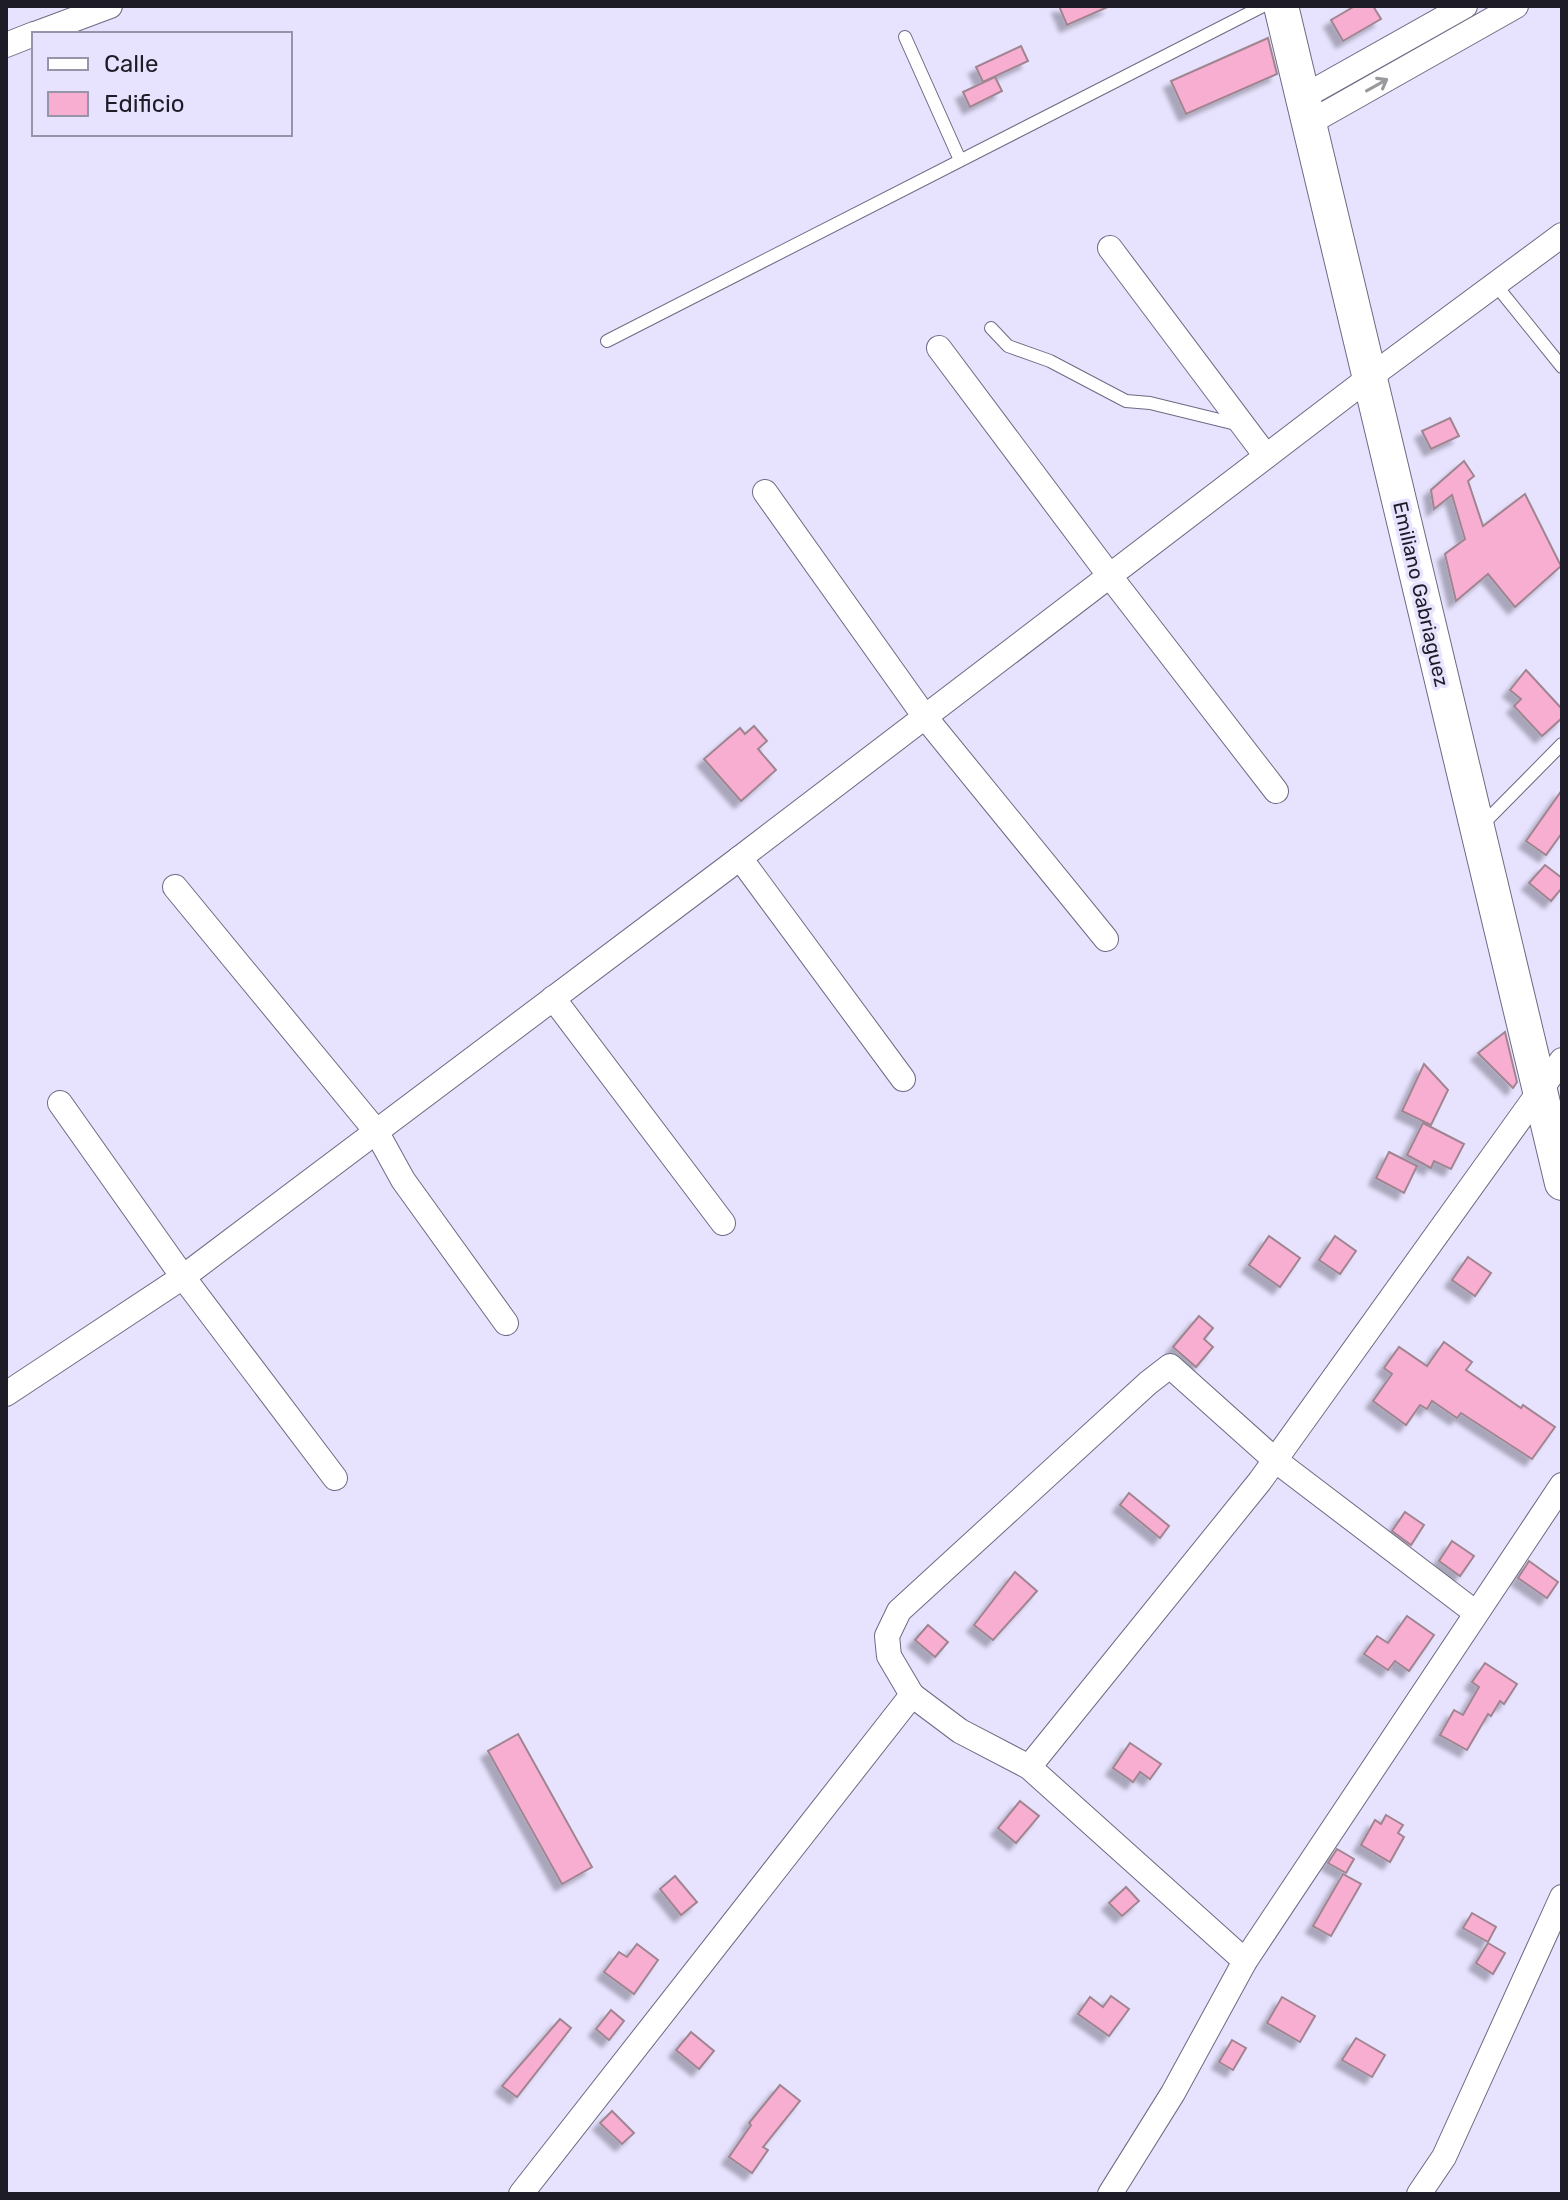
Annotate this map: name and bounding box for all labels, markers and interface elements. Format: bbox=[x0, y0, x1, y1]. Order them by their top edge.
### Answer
legend bbox=[32, 32, 292, 136]
text: Calle bbox=[104, 50, 158, 78]
one-way arrow bbox=[1364, 77, 1388, 92]
text: Edificio bbox=[104, 90, 185, 118]
street label: Emiliano Gabriaguez bbox=[1388, 499, 1454, 689]

